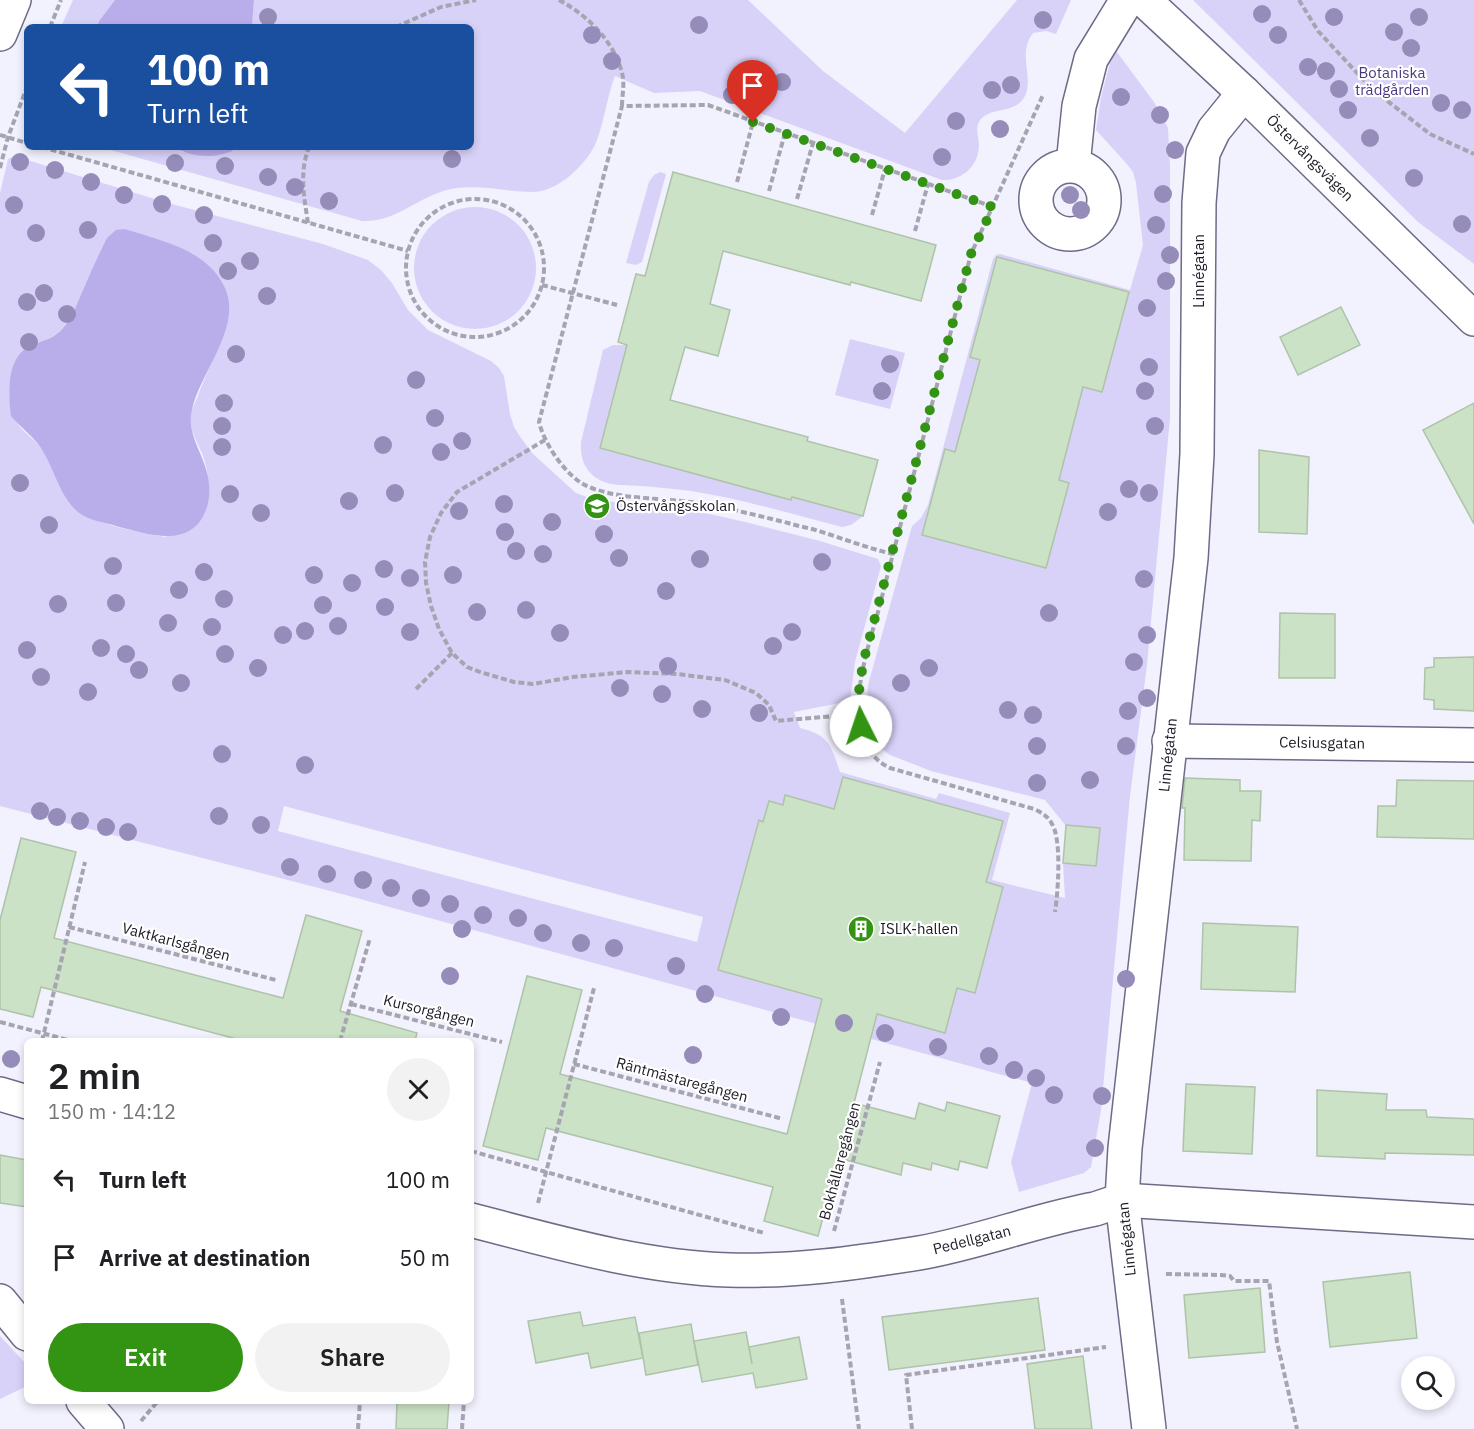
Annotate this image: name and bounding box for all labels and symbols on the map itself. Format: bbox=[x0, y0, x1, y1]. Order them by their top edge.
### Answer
pin bbox=[727, 60, 778, 122]
park label: Botaniska trädgården bbox=[1355, 63, 1429, 99]
street label: Östervångsvägen bbox=[1263, 110, 1358, 205]
street label: Linnégatan bbox=[1189, 234, 1208, 308]
school or university icon: Östervångsskolan bbox=[582, 491, 612, 521]
place label: Östervångsskolan bbox=[616, 496, 736, 515]
position arrow bbox=[829, 694, 893, 758]
street label: Linnégatan bbox=[1154, 717, 1181, 793]
street label: Celsiusgatan bbox=[1279, 732, 1365, 753]
building icon: ISLK-hallen bbox=[846, 914, 876, 944]
street label: Vaktkarlsgången bbox=[120, 918, 232, 965]
place label: ISLK-hallen bbox=[880, 919, 958, 938]
street label: Kursorgången bbox=[382, 990, 477, 1031]
street label: Räntmästaregången bbox=[614, 1053, 750, 1106]
street label: Bokhållaregången bbox=[815, 1100, 864, 1222]
street label: Linnégatan bbox=[1113, 1201, 1140, 1277]
street label: Pedellgatan bbox=[931, 1221, 1013, 1258]

